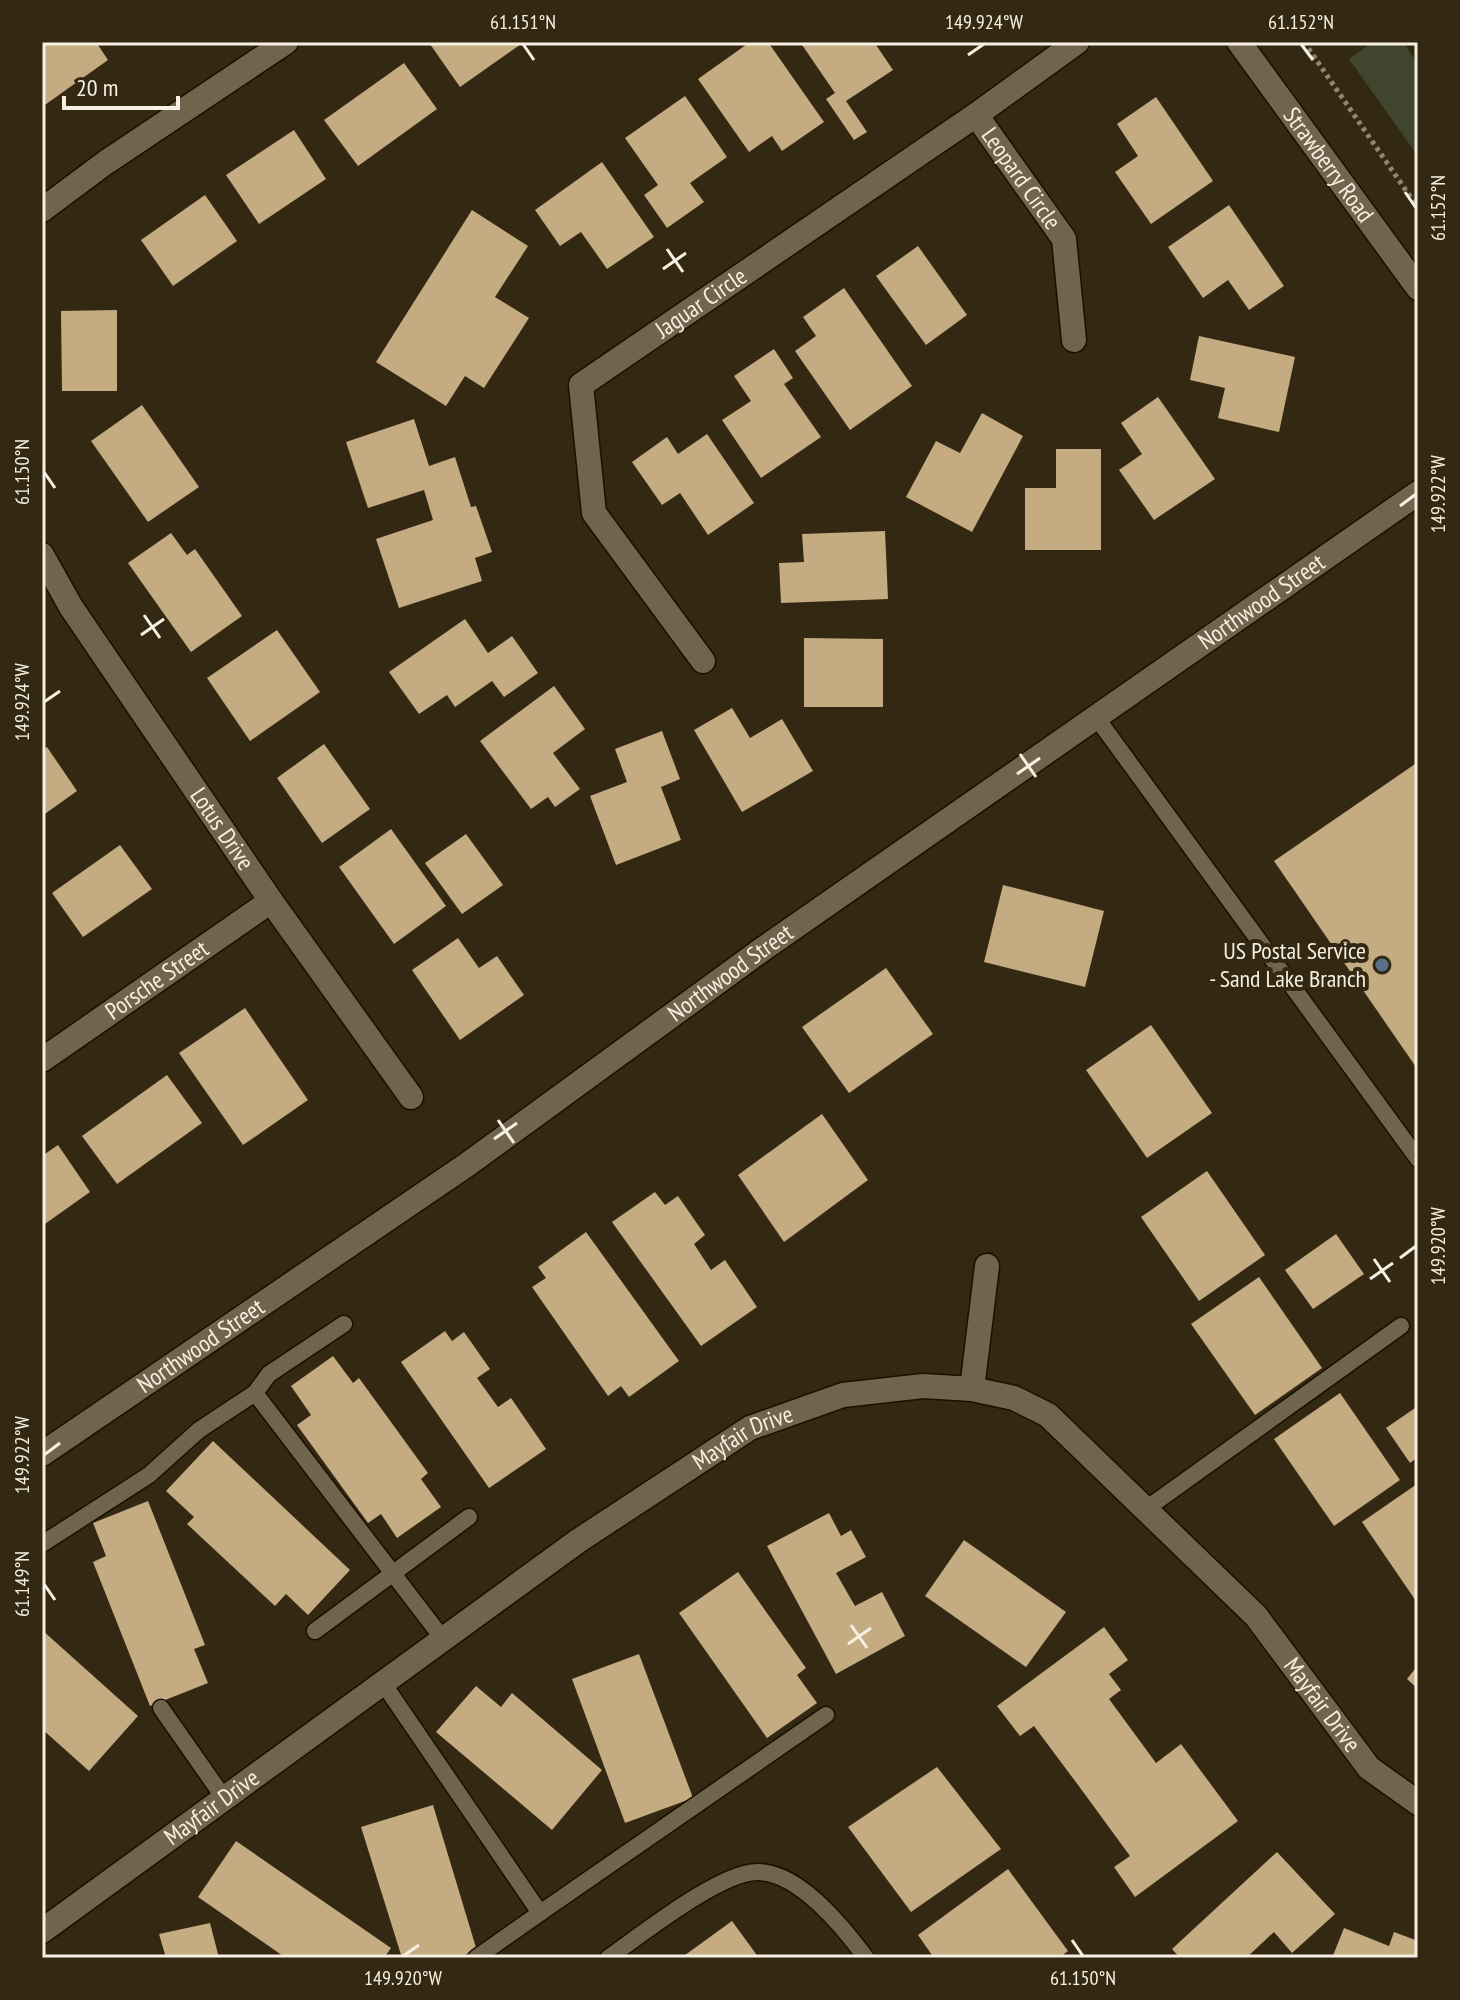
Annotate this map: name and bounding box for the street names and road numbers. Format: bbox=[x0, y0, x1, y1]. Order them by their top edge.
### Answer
street label: Strawberry Road bbox=[1277, 101, 1381, 228]
street label: Leopard Circle bbox=[975, 121, 1068, 235]
street label: Jaguar Circle bbox=[648, 260, 753, 345]
street label: Northwood Street bbox=[1192, 546, 1331, 656]
street label: Lotus Drive bbox=[183, 781, 261, 876]
street label: Northwood Street bbox=[661, 917, 799, 1028]
street label: Porsche Street bbox=[99, 933, 215, 1026]
street label: Northwood Street bbox=[131, 1291, 270, 1400]
street label: Mayfair Drive bbox=[686, 1398, 797, 1477]
street label: Mayfair Drive bbox=[1277, 1651, 1368, 1758]
street label: Mayfair Drive bbox=[158, 1762, 265, 1852]

